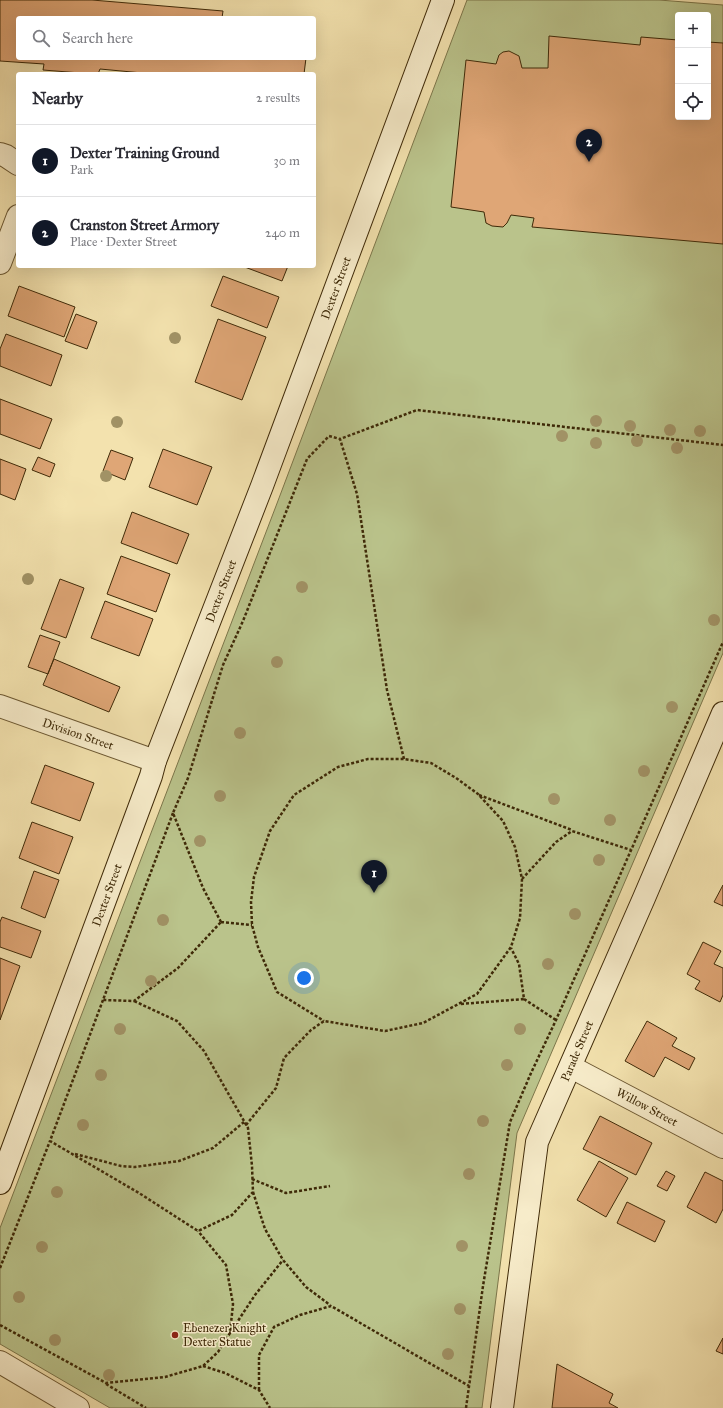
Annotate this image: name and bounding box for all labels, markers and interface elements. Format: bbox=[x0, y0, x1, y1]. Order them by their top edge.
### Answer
map controls bbox=[675, 12, 711, 120]
button: + bbox=[675, 12, 711, 48]
search box bbox=[16, 16, 316, 60]
icon: search bbox=[30, 27, 52, 49]
text: Search here bbox=[62, 29, 133, 47]
button: − bbox=[675, 48, 711, 84]
button: locate bbox=[675, 84, 711, 120]
text: Nearby bbox=[32, 88, 83, 109]
text: 2 results bbox=[256, 90, 300, 106]
pin: 2 bbox=[576, 129, 602, 162]
text: Dexter Training Ground bbox=[70, 144, 220, 162]
text: 1 bbox=[42, 153, 48, 169]
text: 30 m bbox=[274, 153, 300, 169]
text: Park bbox=[70, 162, 94, 178]
text: Cranston Street Armory bbox=[70, 216, 219, 234]
text: 2 bbox=[42, 225, 48, 241]
text: 240 m bbox=[265, 225, 300, 241]
text: Place · Dexter Street bbox=[70, 234, 177, 250]
street label: Dexter Street bbox=[318, 254, 354, 321]
street label: Dexter Street bbox=[203, 557, 240, 624]
street label: Division Street bbox=[41, 715, 116, 753]
pin: 1 bbox=[361, 860, 387, 893]
street label: Dexter Street bbox=[89, 861, 125, 928]
your location bbox=[294, 968, 314, 988]
street label: Parade Street bbox=[558, 1018, 596, 1084]
street label: Willow Street bbox=[614, 1085, 681, 1129]
place label: Ebenezer Knight Dexter Statue bbox=[183, 1321, 267, 1349]
marker: Ebenezer Knight Dexter Statue bbox=[170, 1330, 180, 1340]

